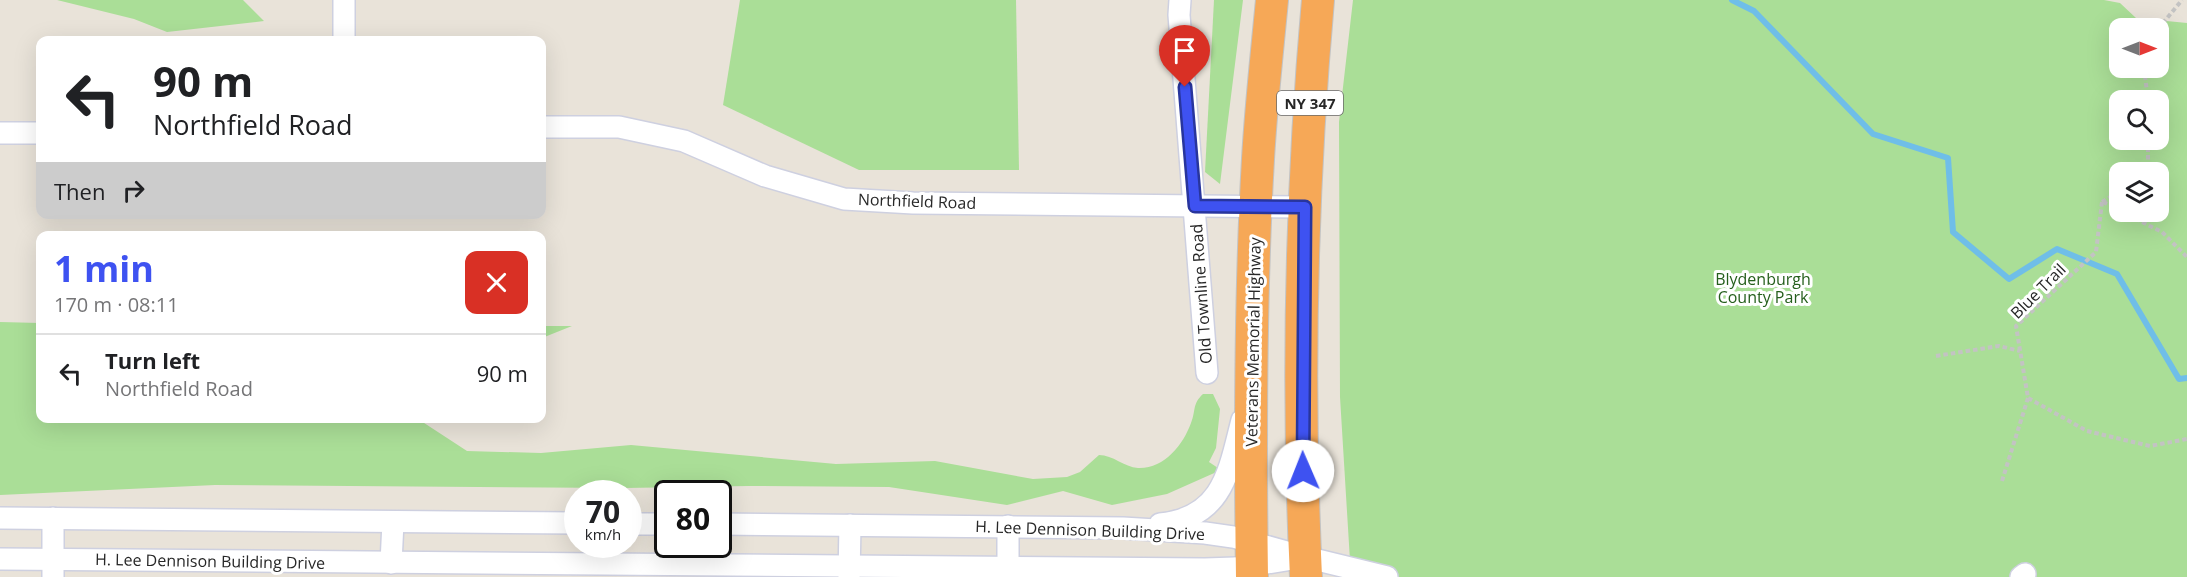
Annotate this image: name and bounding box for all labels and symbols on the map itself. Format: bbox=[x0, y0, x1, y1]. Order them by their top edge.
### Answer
north arrow bbox=[2109, 18, 2169, 78]
pin bbox=[1159, 25, 1210, 87]
road number: NY 347 bbox=[1277, 91, 1343, 115]
street label: Northfield Road bbox=[858, 188, 976, 214]
street label: Old Townline Road bbox=[1185, 223, 1217, 365]
street label: Veterans Memorial Highway bbox=[1240, 236, 1266, 447]
street label: Blue Trail bbox=[2006, 259, 2070, 323]
park label: Blydenburgh County Park bbox=[1715, 268, 1811, 308]
position arrow bbox=[1271, 439, 1335, 503]
speed limit sign: 80 bbox=[654, 480, 732, 558]
street label: H. Lee Dennison Building Drive bbox=[975, 515, 1205, 545]
street label: H. Lee Dennison Building Drive bbox=[95, 548, 325, 574]

